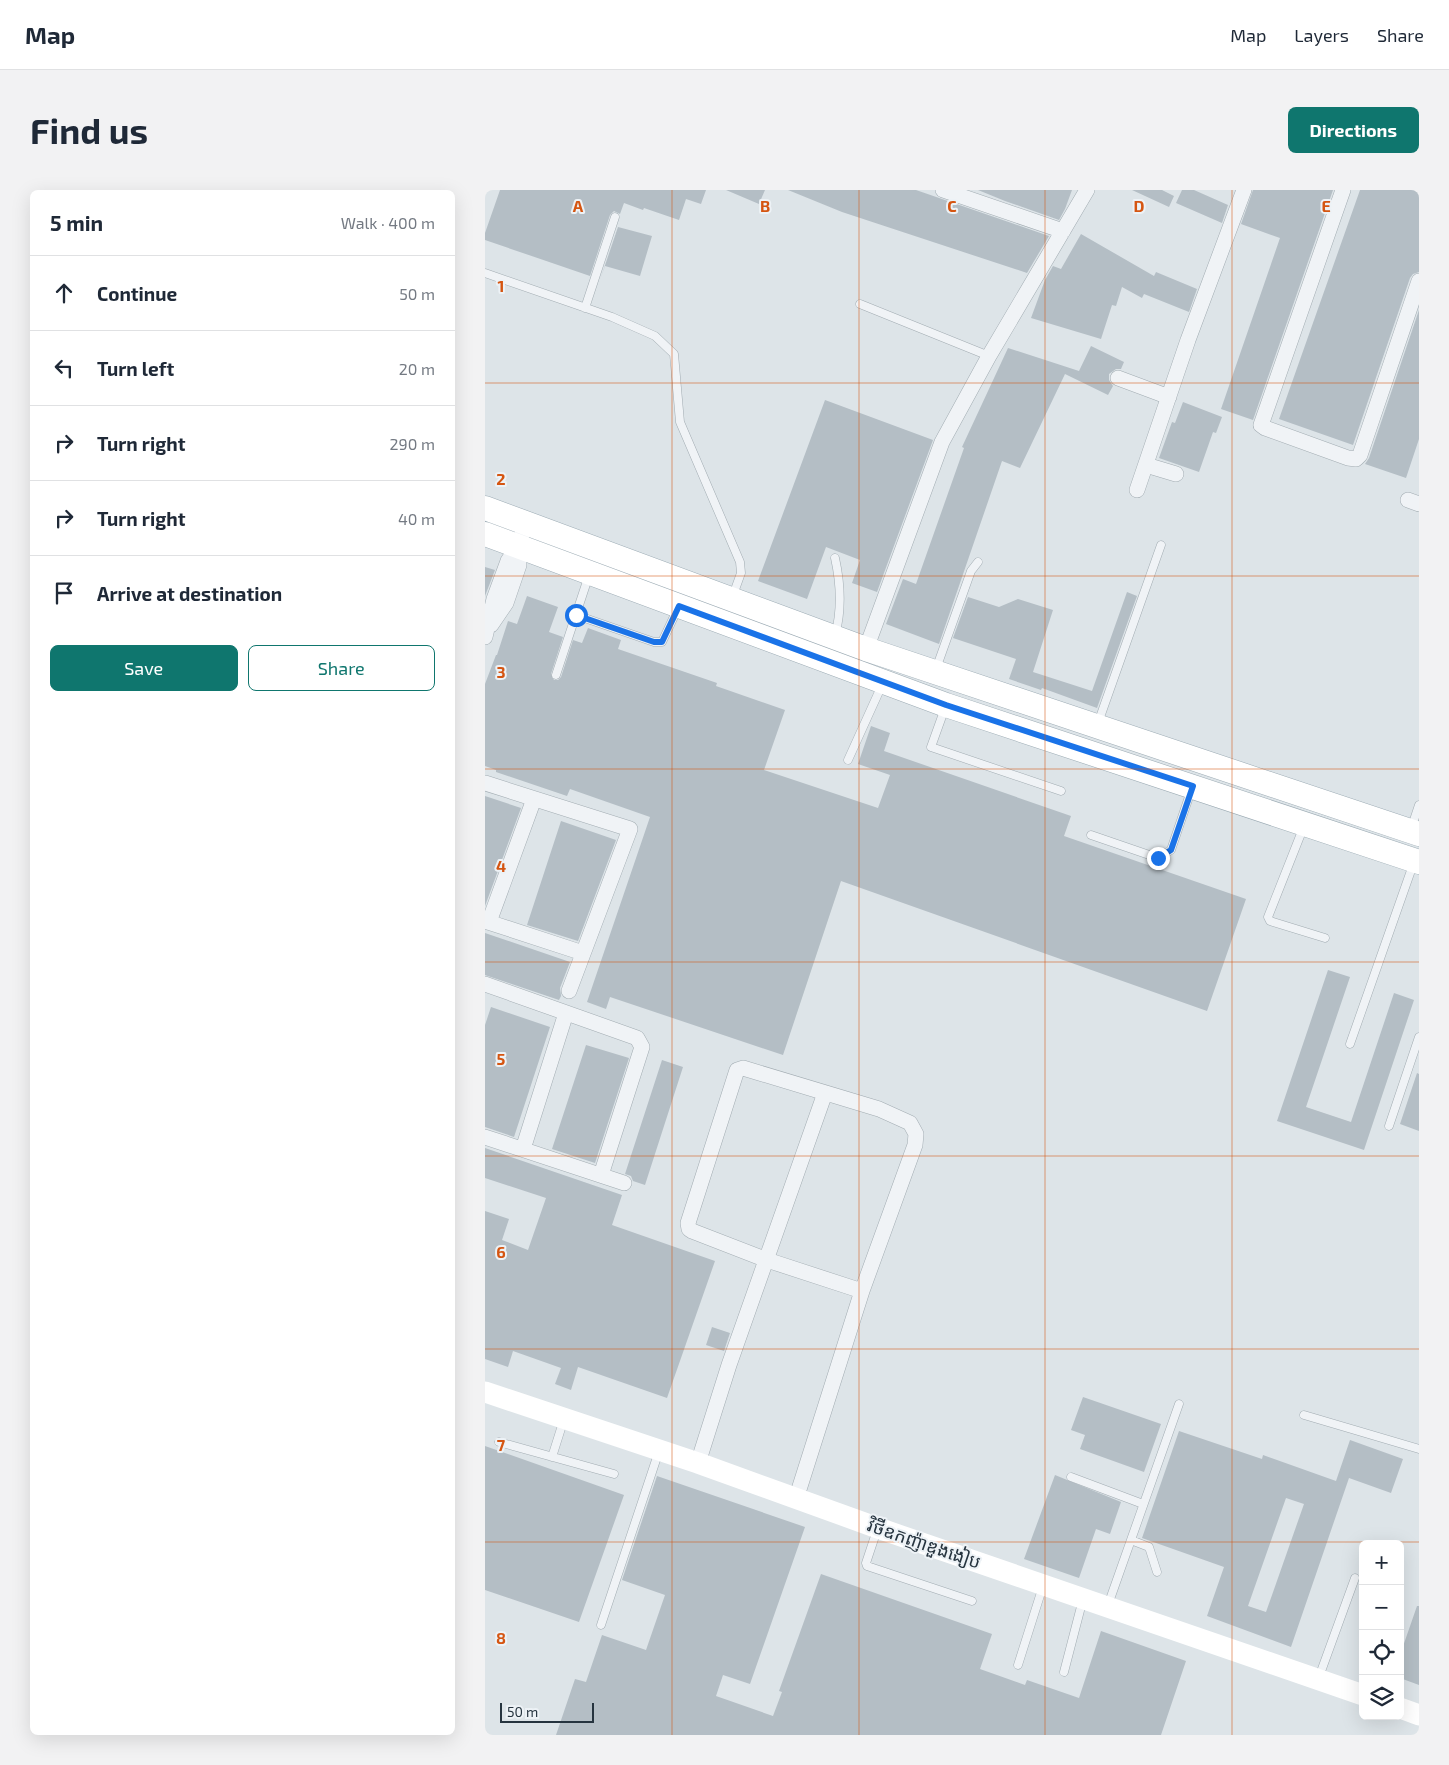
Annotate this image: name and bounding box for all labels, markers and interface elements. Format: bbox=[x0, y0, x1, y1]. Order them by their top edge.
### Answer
text: Map bbox=[25, 20, 75, 49]
text: Map bbox=[1230, 24, 1266, 46]
text: Layers bbox=[1294, 24, 1349, 46]
text: Share bbox=[1377, 24, 1424, 46]
button: Directions bbox=[1288, 107, 1419, 153]
text: Find us bbox=[30, 109, 148, 151]
text: A bbox=[573, 196, 584, 215]
text: B bbox=[760, 196, 770, 215]
text: C bbox=[947, 196, 957, 215]
text: D bbox=[1134, 196, 1145, 215]
text: E bbox=[1321, 196, 1331, 215]
text: 5 min bbox=[50, 210, 103, 235]
text: Walk · 400 m bbox=[341, 213, 435, 232]
text: 1 bbox=[498, 276, 504, 295]
icon: ahead bbox=[50, 279, 78, 307]
text: Continue bbox=[97, 282, 177, 305]
text: 50 m bbox=[399, 284, 435, 303]
icon: left bbox=[50, 354, 78, 382]
text: Turn left bbox=[97, 357, 174, 380]
text: 20 m bbox=[399, 359, 435, 378]
icon: right bbox=[50, 429, 78, 457]
text: Turn right bbox=[97, 432, 185, 455]
text: 290 m bbox=[390, 434, 435, 453]
text: 2 bbox=[496, 469, 506, 488]
icon: right bbox=[50, 504, 78, 532]
text: Turn right bbox=[97, 507, 185, 530]
text: 40 m bbox=[398, 509, 435, 528]
icon: arrive bbox=[50, 579, 78, 607]
text: Arrive at destination bbox=[97, 582, 282, 605]
route start bbox=[565, 604, 588, 627]
button: Save bbox=[50, 645, 238, 691]
button: Share bbox=[248, 645, 435, 691]
text: 3 bbox=[496, 662, 506, 681]
route end bbox=[1147, 847, 1170, 870]
text: 4 bbox=[496, 856, 506, 875]
text: 5 bbox=[497, 1049, 506, 1068]
text: 6 bbox=[496, 1242, 506, 1261]
text: 7 bbox=[497, 1435, 506, 1454]
street label: វិថីឧកញ៉ាឌួងងៀប bbox=[863, 1513, 984, 1574]
map controls bbox=[1359, 1540, 1404, 1720]
button: + bbox=[1359, 1540, 1404, 1585]
button: − bbox=[1359, 1585, 1404, 1630]
text: 8 bbox=[496, 1628, 506, 1647]
button: locate bbox=[1359, 1630, 1404, 1675]
button: layers bbox=[1359, 1675, 1404, 1720]
scale bar bbox=[500, 1700, 594, 1723]
text: 50 m bbox=[507, 1703, 538, 1720]

